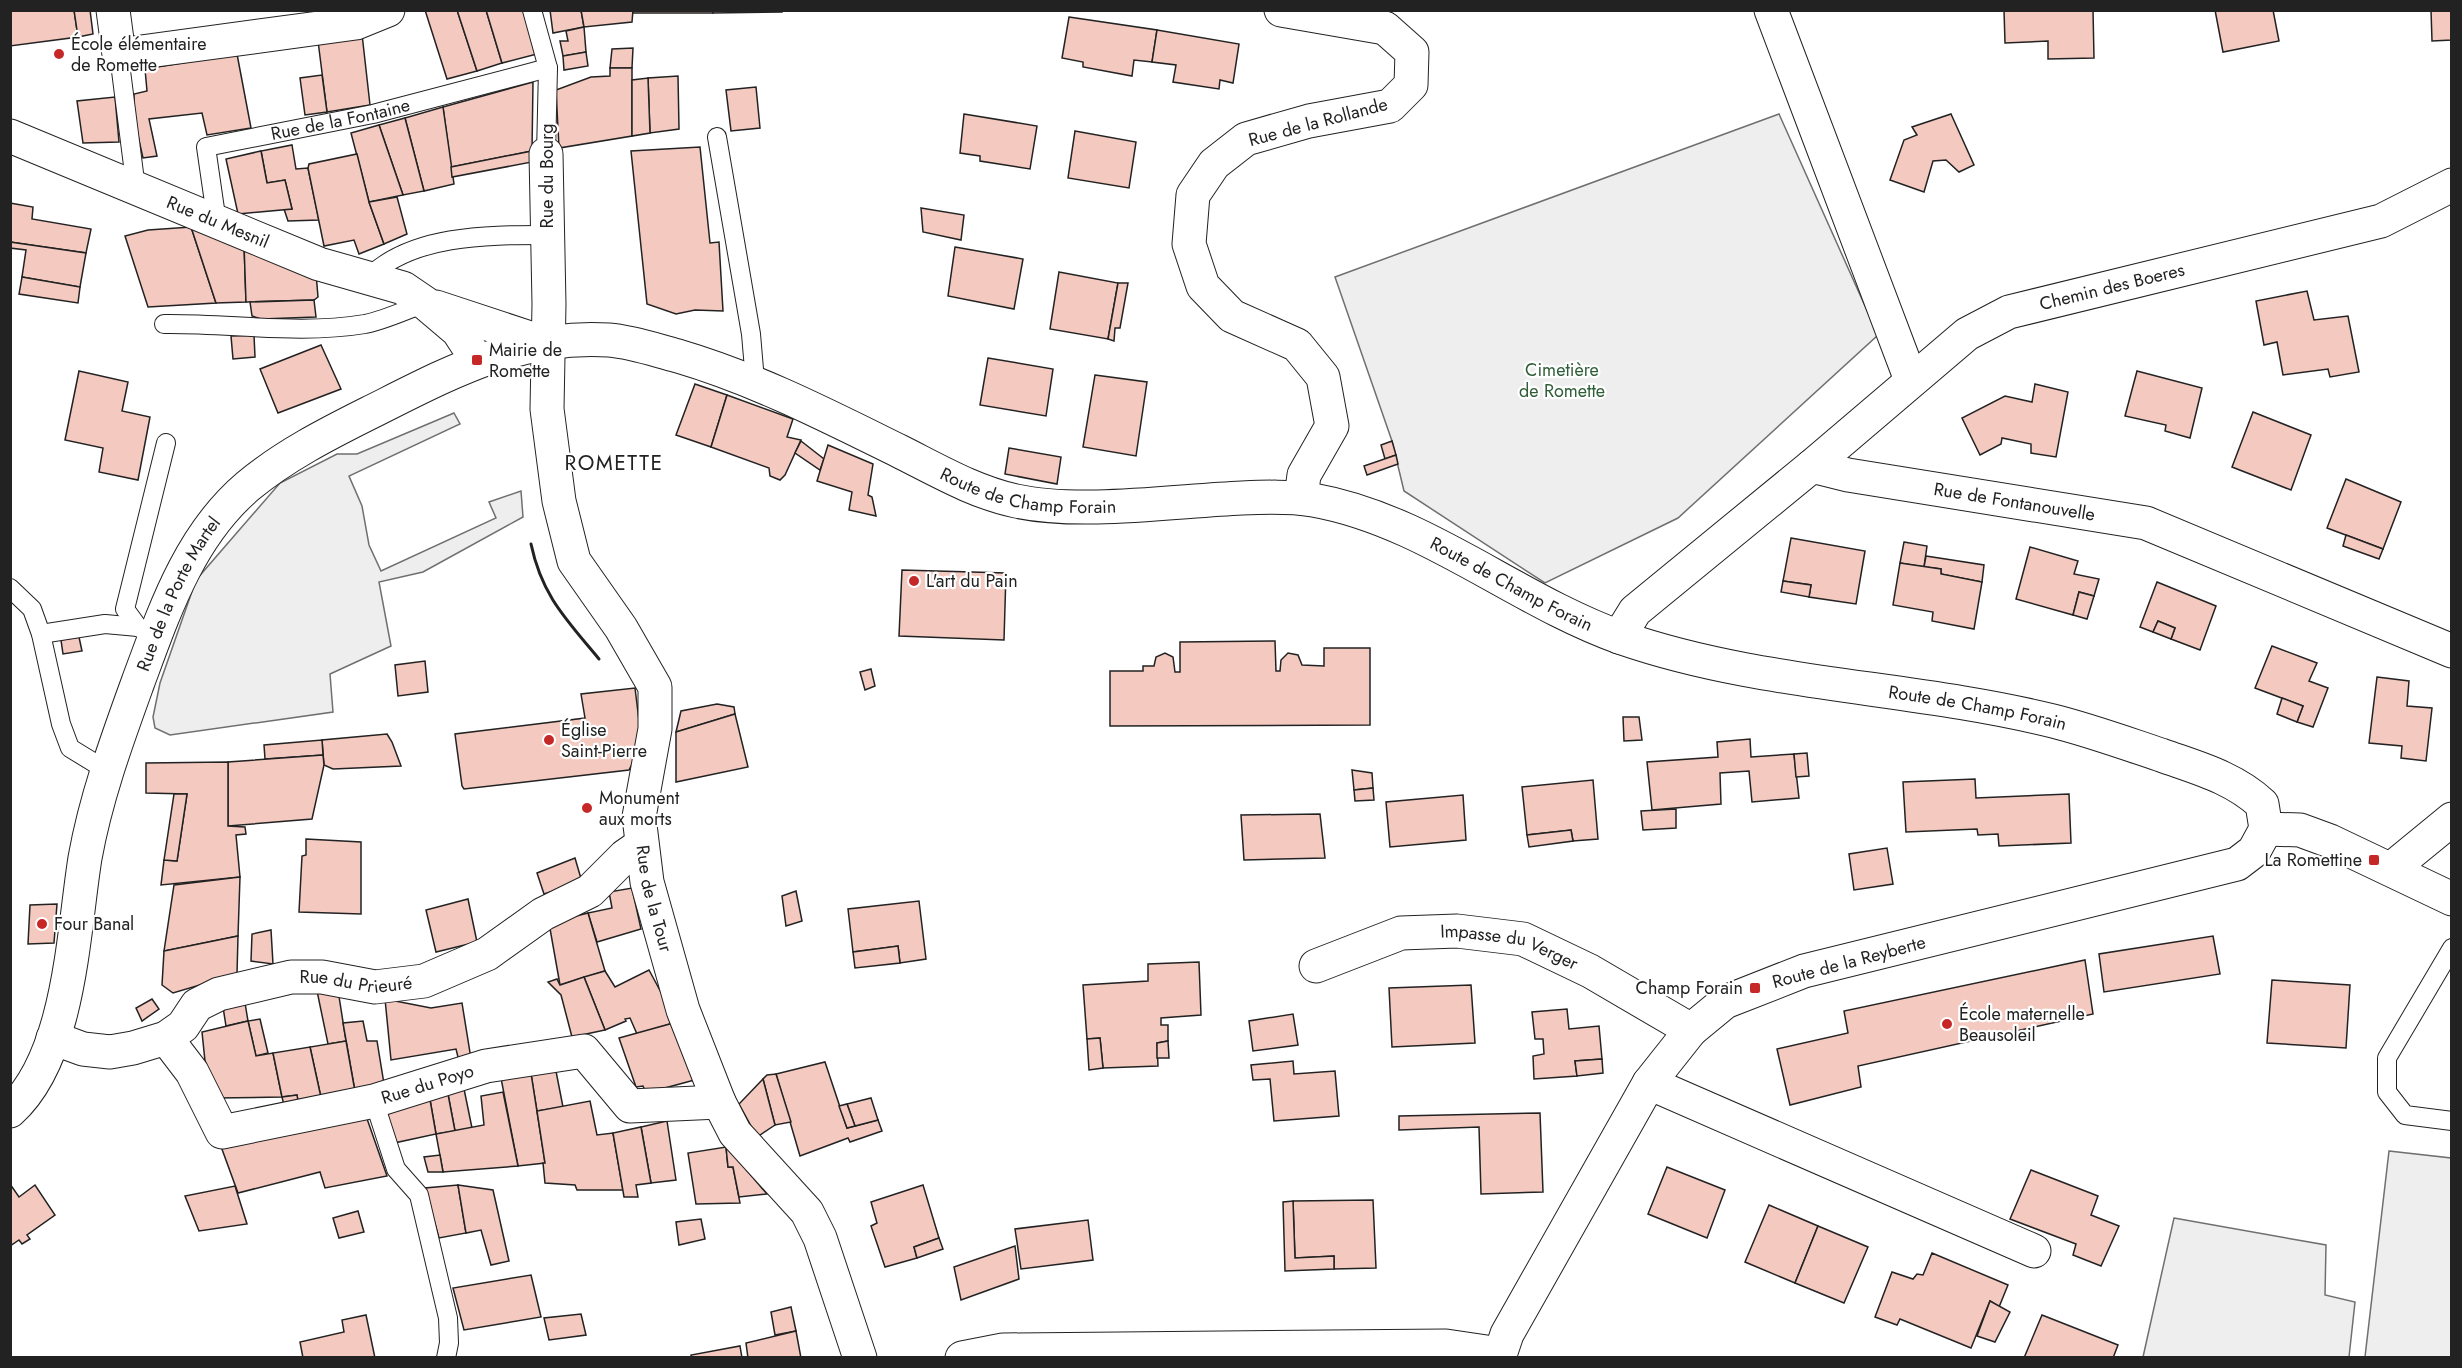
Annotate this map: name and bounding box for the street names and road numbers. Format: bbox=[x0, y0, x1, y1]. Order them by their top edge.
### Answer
street label: Rue de la Rollande bbox=[1245, 91, 1391, 153]
street label: Rue de la Fontaine bbox=[269, 92, 413, 147]
street label: Rue du Bourg bbox=[534, 124, 560, 228]
street label: Rue du Mesnil bbox=[163, 189, 273, 255]
street label: Chemin des Boeres bbox=[2037, 257, 2187, 317]
street label: Route de Champ Forain bbox=[936, 461, 1117, 520]
street label: Rue de Fontanouvelle bbox=[1932, 476, 2097, 528]
street label: Rue de la Porte Martel bbox=[130, 511, 227, 675]
street label: Route de Champ Forain bbox=[1426, 530, 1597, 638]
street label: Route de Champ Forain bbox=[1887, 679, 2070, 737]
street label: Rue de la Tour bbox=[630, 843, 679, 956]
street label: Impasse du Verger bbox=[1440, 918, 1583, 977]
street label: Route de la Reyberte bbox=[1769, 929, 1929, 995]
street label: Rue du Prieuré bbox=[300, 964, 414, 1000]
street label: Rue du Poyo bbox=[378, 1058, 477, 1111]

